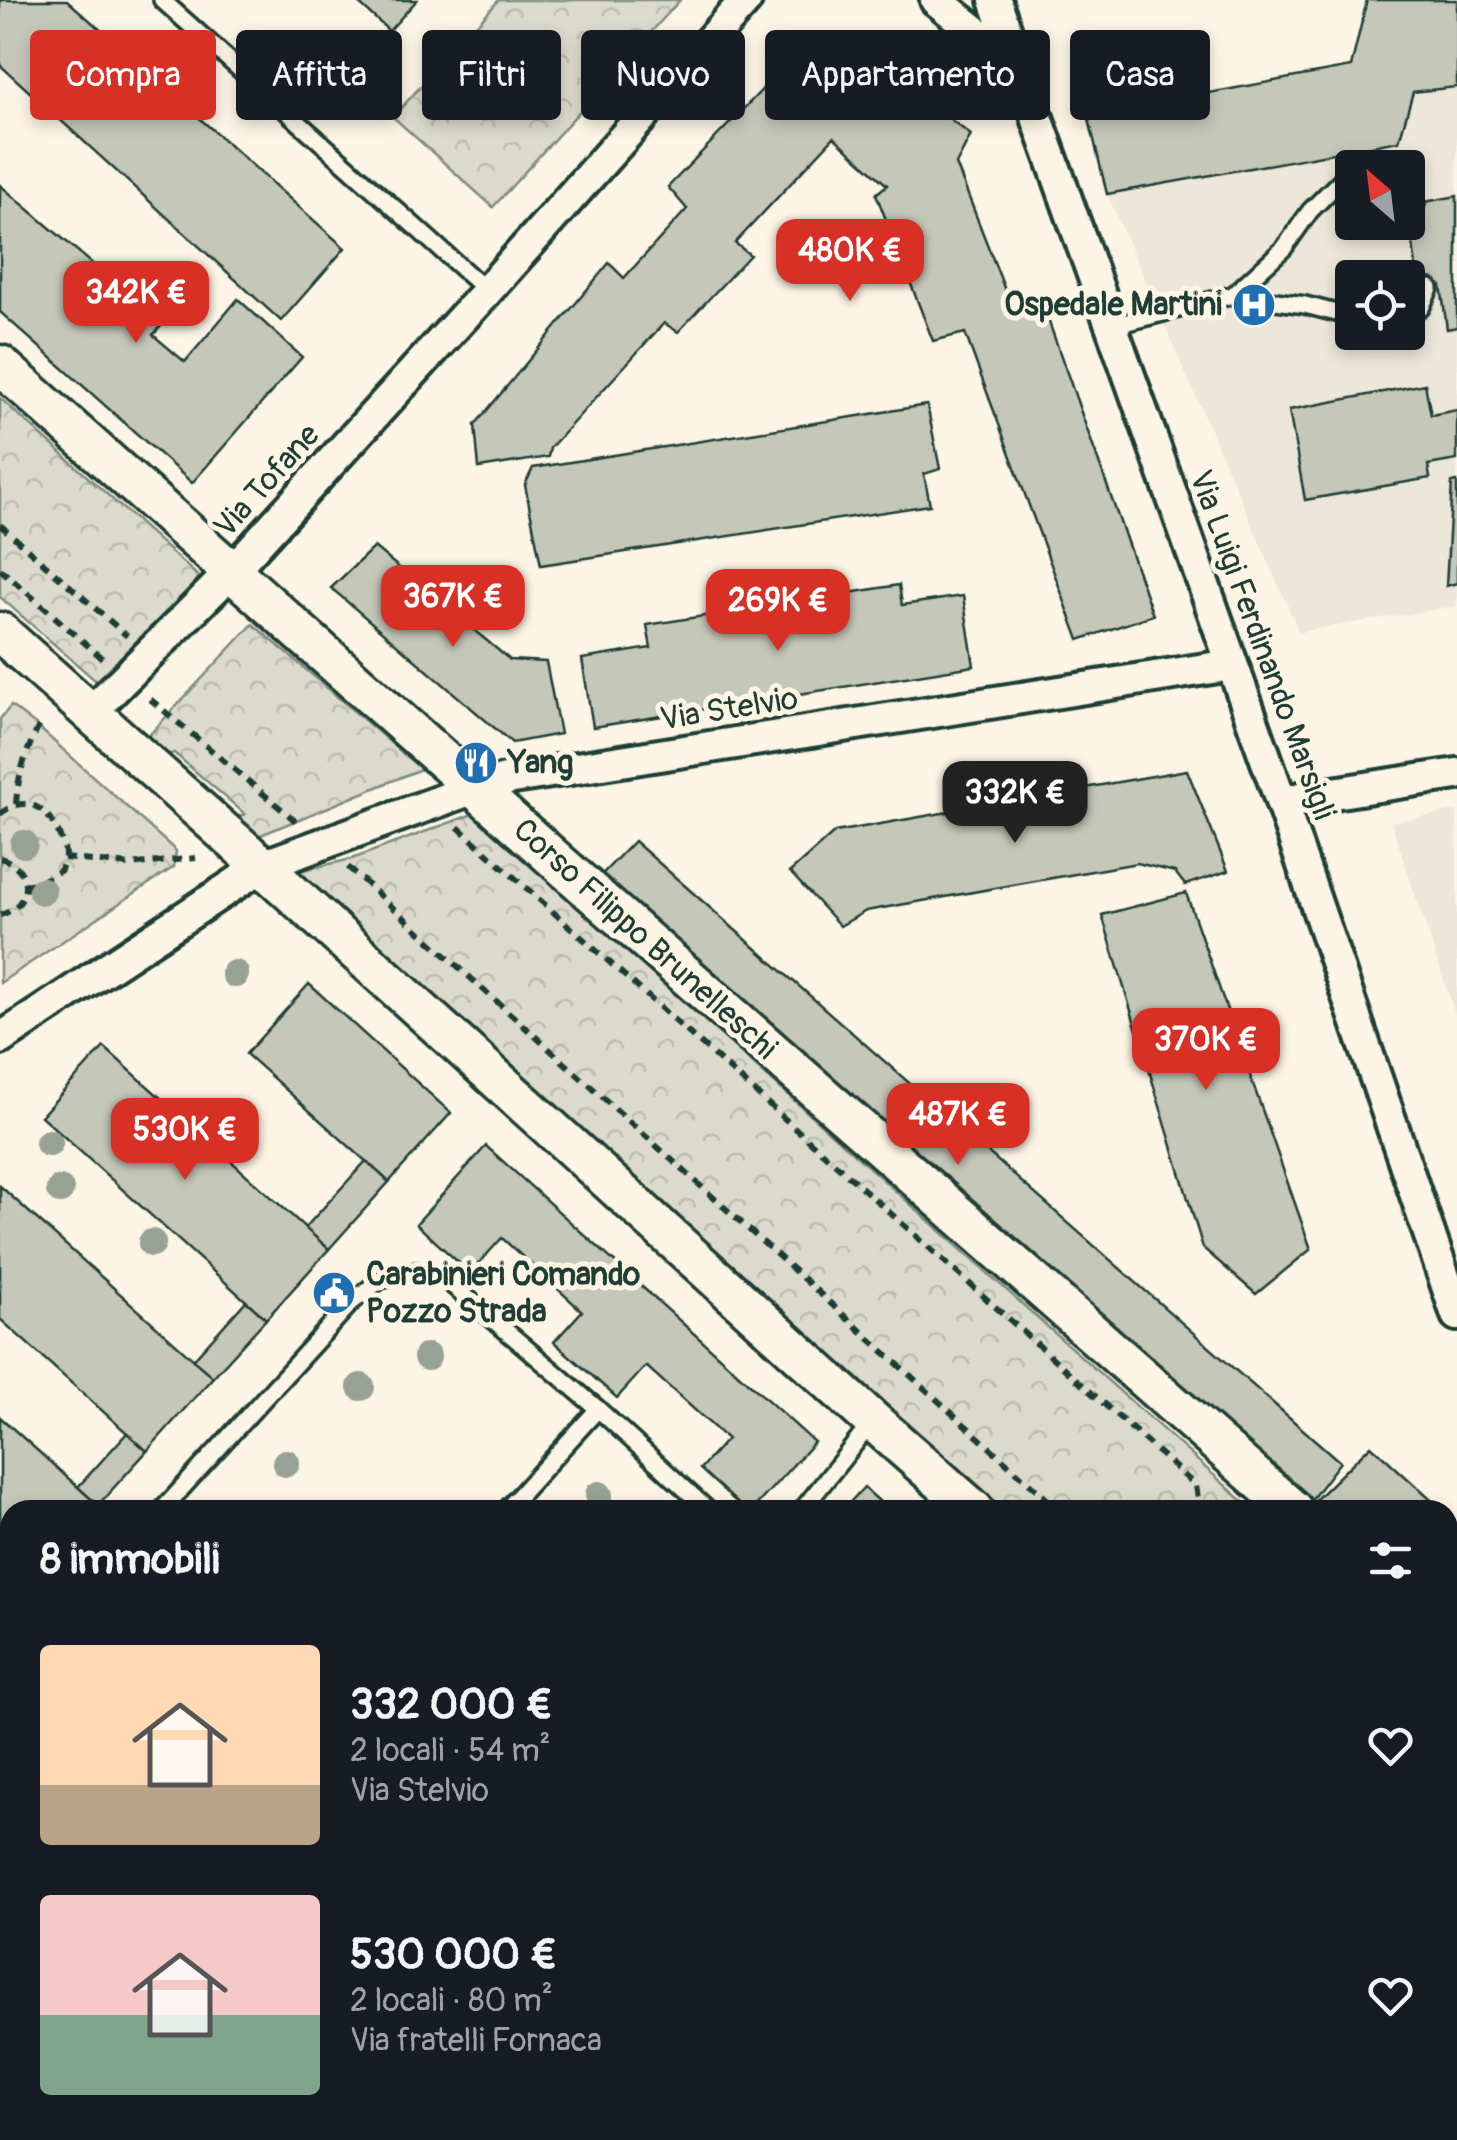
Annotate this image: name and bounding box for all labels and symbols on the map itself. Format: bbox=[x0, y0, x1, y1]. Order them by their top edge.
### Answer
north arrow bbox=[1335, 150, 1425, 240]
pin: 480K € bbox=[769, 219, 931, 304]
pin: 342K € bbox=[55, 261, 217, 346]
hospital icon: Ospedale Martini bbox=[1231, 282, 1277, 328]
place label: Ospedale Martini bbox=[1004, 285, 1222, 325]
street label: Via Tofane bbox=[205, 416, 329, 546]
street label: Via Luigi Ferdinando Marsigli bbox=[1180, 465, 1344, 825]
pin: 367K € bbox=[372, 565, 534, 650]
pin: 269K € bbox=[697, 569, 859, 654]
street label: Via Stelvio bbox=[657, 678, 801, 740]
restaurant icon: Yang bbox=[453, 740, 499, 786]
place label: Yang bbox=[506, 743, 573, 783]
pin: 332K € bbox=[934, 761, 1096, 846]
street label: Corso Filippo Brunelleschi bbox=[505, 810, 785, 1068]
pin: 370K € bbox=[1125, 1008, 1287, 1093]
pin: 487K € bbox=[877, 1083, 1039, 1168]
pin: 530K € bbox=[104, 1098, 266, 1183]
place label: Carabinieri Comando Pozzo Strada bbox=[366, 1255, 640, 1332]
public building icon: Carabinieri Comando Pozzo Strada bbox=[311, 1270, 357, 1316]

